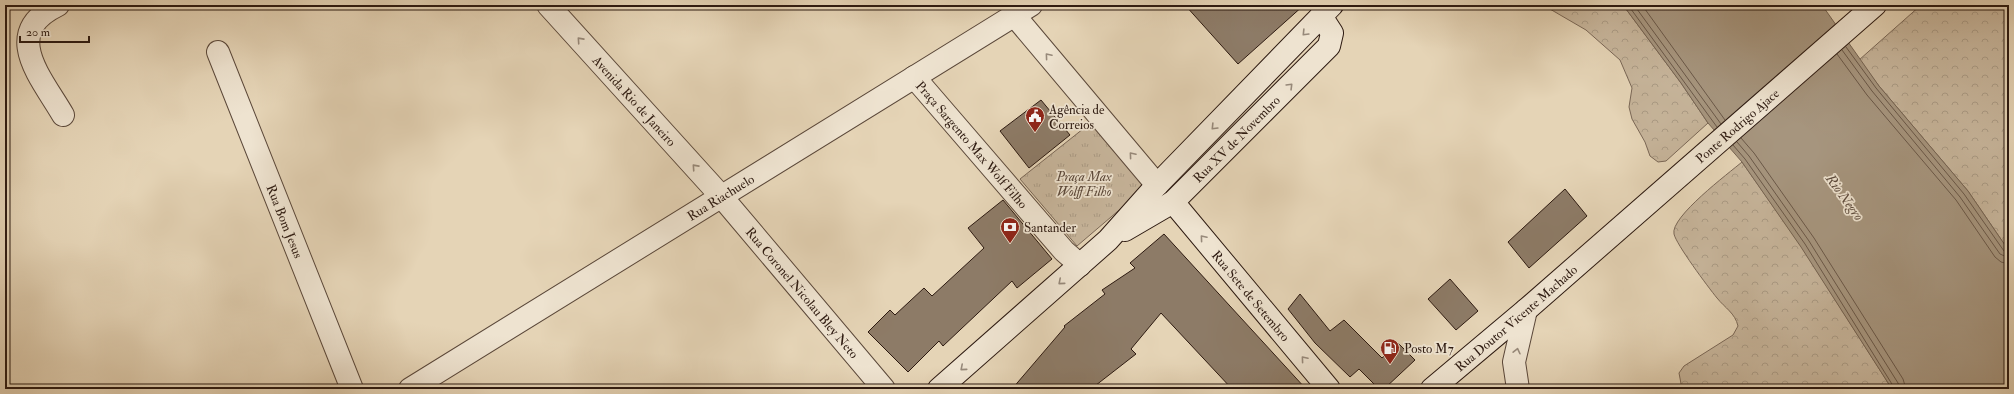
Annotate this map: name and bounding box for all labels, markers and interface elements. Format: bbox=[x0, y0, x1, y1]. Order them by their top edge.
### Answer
scale bar bbox=[20, 18, 89, 44]
text: 20 m bbox=[26, 25, 51, 40]
one-way arrow bbox=[1302, 28, 1309, 36]
one-way arrow bbox=[577, 37, 584, 45]
street label: Avenida Rio de Janeiro bbox=[588, 52, 679, 150]
one-way arrow bbox=[1046, 54, 1053, 61]
street label: Praça Sargento Max Wolf Filho bbox=[912, 78, 1031, 212]
one-way arrow bbox=[1285, 83, 1293, 90]
street label: Ponte Rodrigo Ajace bbox=[1693, 85, 1783, 167]
street label: Rua XV de Novembro bbox=[1190, 93, 1284, 186]
place label: Agência de Correios bbox=[1048, 102, 1105, 133]
public building icon: Agência de Correios bbox=[1024, 105, 1046, 133]
one-way arrow bbox=[1212, 122, 1219, 129]
one-way arrow bbox=[1130, 153, 1137, 160]
one-way arrow bbox=[693, 165, 700, 172]
park label: Praça Max Wolff Filho bbox=[1055, 169, 1112, 200]
water label: Rio Negro bbox=[1822, 170, 1867, 224]
street label: Rua Riachuelo bbox=[684, 171, 757, 225]
street label: Rua Bom Jesus bbox=[263, 182, 306, 261]
bank icon: Santander bbox=[999, 216, 1021, 244]
place label: Santander bbox=[1024, 220, 1076, 236]
street label: Rua Coronel Nicolau Bley Neto bbox=[742, 224, 862, 362]
one-way arrow bbox=[1200, 235, 1207, 242]
street label: Rua Sete de Setembro bbox=[1208, 248, 1293, 345]
street label: Rua Doutor Vicente Machado bbox=[1452, 262, 1581, 375]
one-way arrow bbox=[1058, 277, 1065, 284]
fuel station icon: Posto M7 bbox=[1379, 337, 1401, 365]
place label: Posto M7 bbox=[1404, 341, 1454, 357]
one-way arrow bbox=[1512, 347, 1520, 354]
one-way arrow bbox=[1302, 356, 1309, 364]
one-way arrow bbox=[960, 363, 968, 371]

